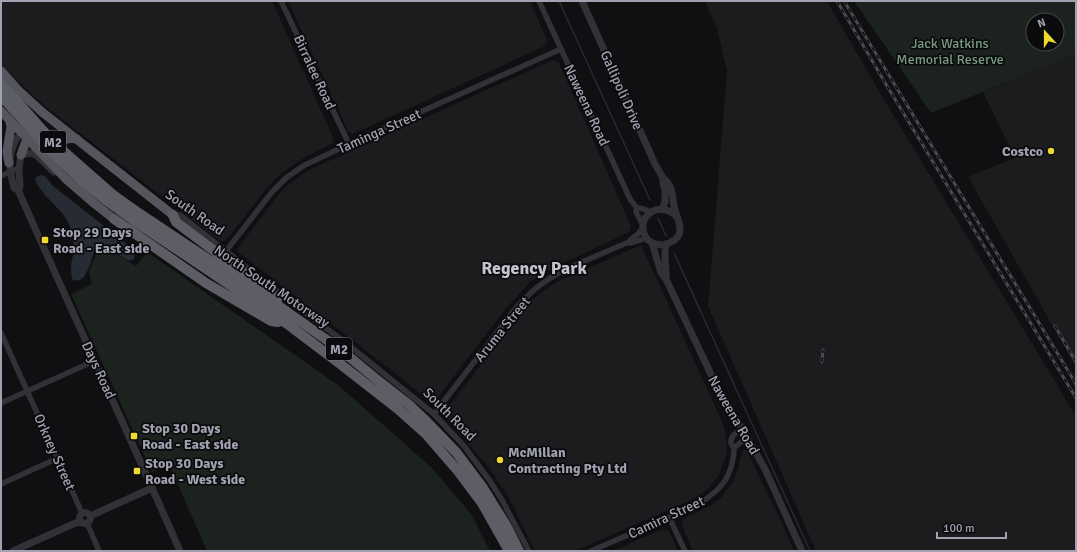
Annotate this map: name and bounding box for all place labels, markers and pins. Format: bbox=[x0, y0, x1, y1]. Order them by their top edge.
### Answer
place label: Costco bbox=[1002, 143, 1043, 160]
marker: Costco bbox=[1046, 146, 1056, 156]
place label: Stop 29 Days Road - East side bbox=[53, 224, 149, 257]
marker: Stop 29 Days Road - East side bbox=[40, 235, 50, 245]
place label: Stop 30 Days Road - East side bbox=[142, 420, 238, 453]
marker: Stop 30 Days Road - East side bbox=[129, 431, 139, 441]
place label: McMillan Contracting Pty Ltd bbox=[508, 444, 627, 477]
place label: Stop 30 Days Road - West side bbox=[145, 455, 245, 488]
marker: McMillan Contracting Pty Ltd bbox=[495, 455, 505, 465]
marker: Stop 30 Days Road - West side bbox=[132, 466, 142, 476]

